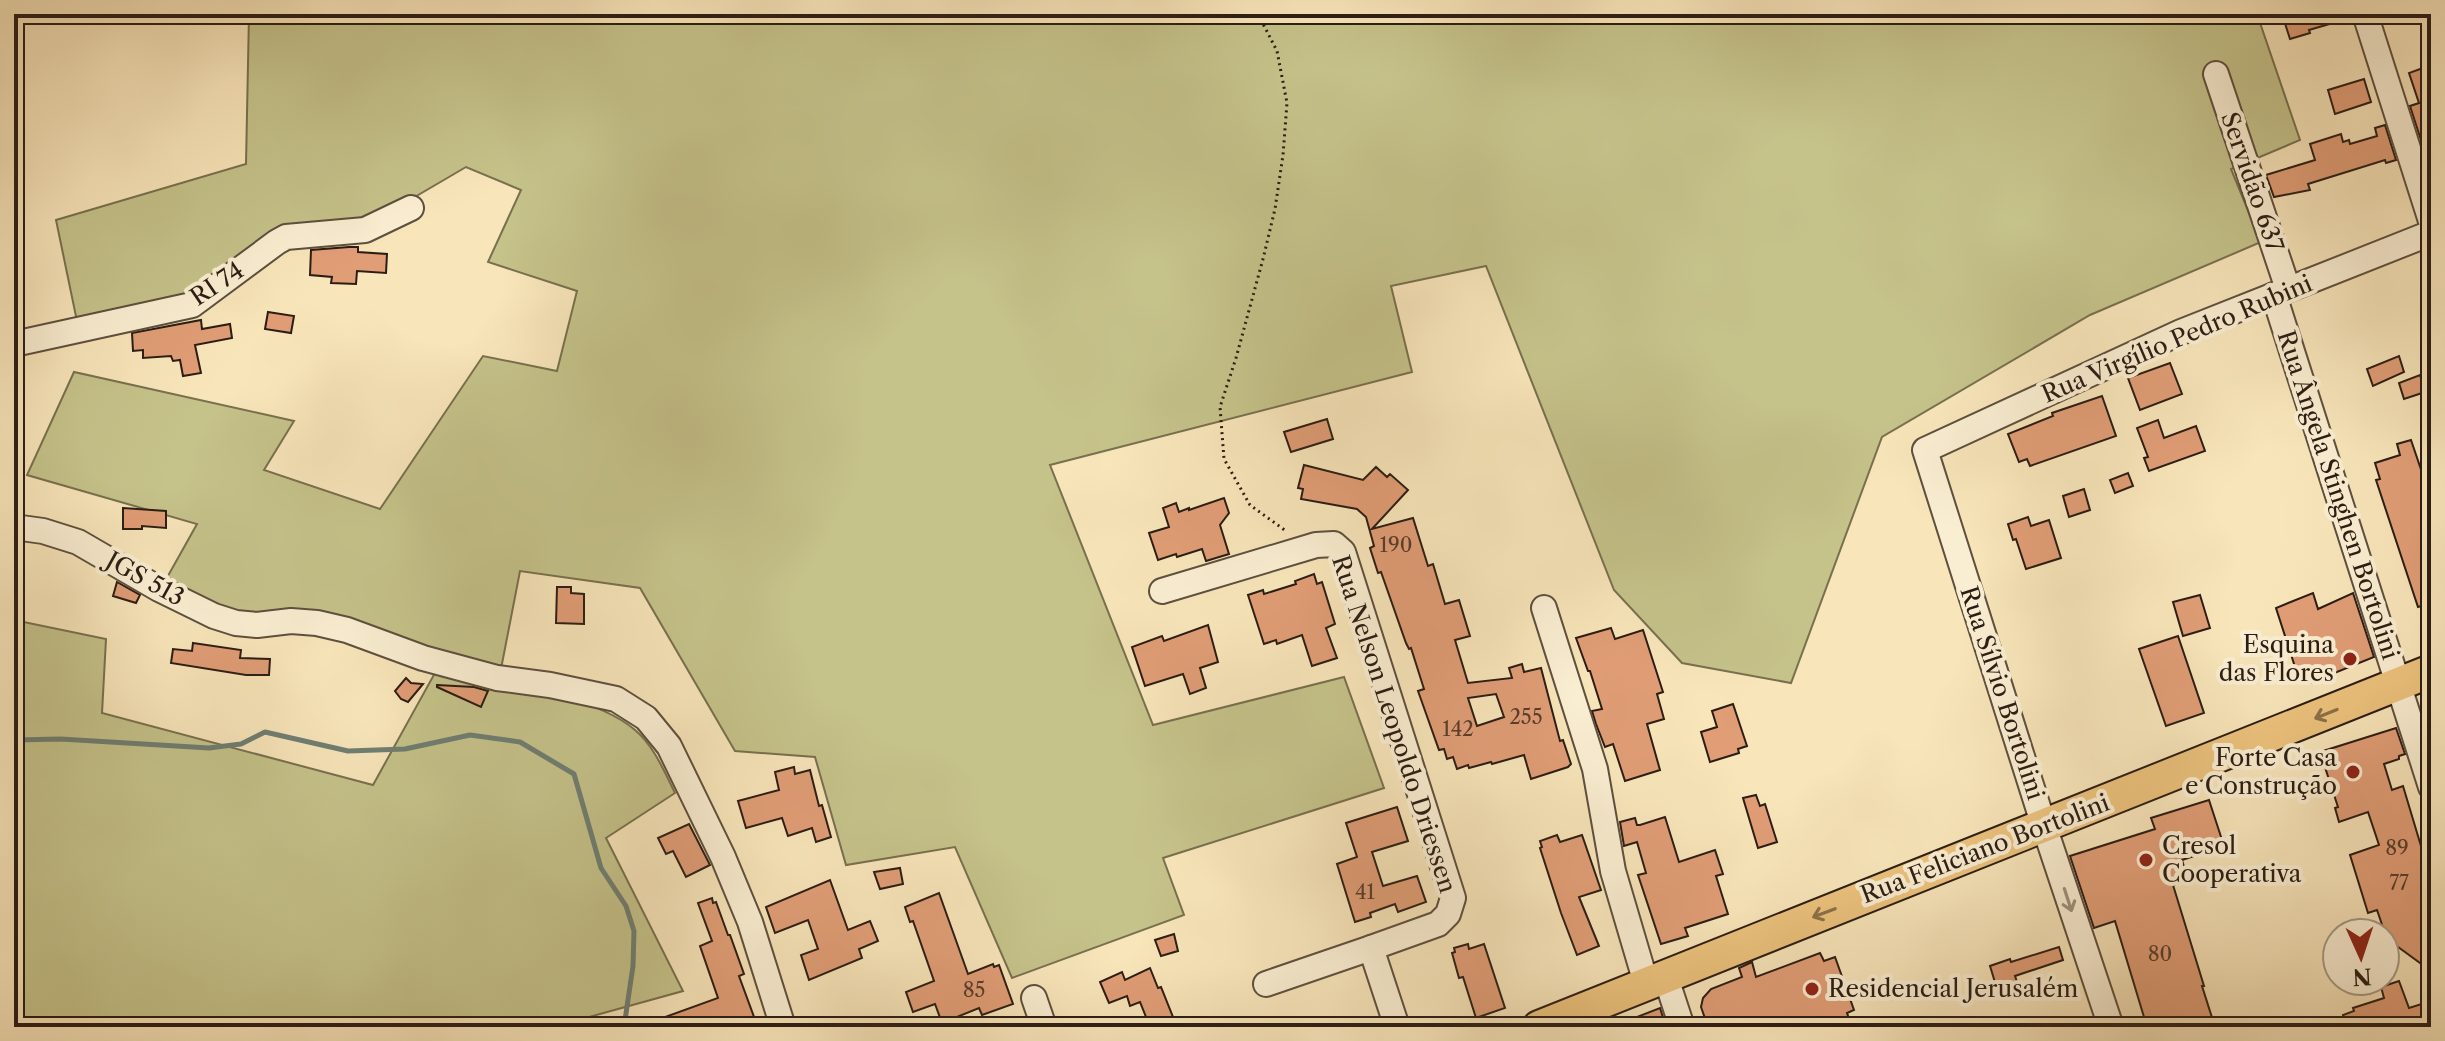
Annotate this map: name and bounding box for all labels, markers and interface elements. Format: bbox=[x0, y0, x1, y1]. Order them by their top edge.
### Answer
street label: Servidão 637 bbox=[2215, 108, 2290, 256]
street label: RI 74 bbox=[185, 255, 249, 312]
street label: Rua Virgílio Pedro Rubini bbox=[2037, 268, 2316, 409]
street label: Rua Ângela Stinghen Bortolini bbox=[2272, 327, 2405, 663]
house number: 190 bbox=[1380, 533, 1412, 557]
street label: JGS 513 bbox=[98, 543, 189, 612]
street label: Rua Nelson Leopoldo Driessen bbox=[1326, 551, 1463, 896]
street label: Rua Sílvio Bortolini bbox=[1954, 583, 2051, 803]
place label: Esquina das Flores bbox=[2219, 630, 2334, 687]
marker: Esquina das Flores bbox=[2341, 650, 2359, 668]
house number: 255 bbox=[1509, 705, 1543, 729]
one-way arrow bbox=[2314, 707, 2339, 722]
house number: 142 bbox=[1442, 717, 1474, 741]
place label: Forte Casa e Construção bbox=[2185, 743, 2337, 800]
marker: Forte Casa e Construção bbox=[2344, 763, 2362, 781]
street label: Rua Feliciano Bortolini bbox=[1856, 788, 2113, 909]
place label: Cresol Cooperativa bbox=[2162, 831, 2302, 888]
house number: 89 bbox=[2385, 836, 2409, 860]
marker: Cresol Cooperativa bbox=[2137, 851, 2155, 869]
house number: 77 bbox=[2389, 871, 2409, 895]
house number: 41 bbox=[1355, 880, 1376, 904]
one-way arrow bbox=[2062, 888, 2077, 913]
one-way arrow bbox=[1812, 907, 1837, 921]
north arrow bbox=[2321, 917, 2401, 997]
house number: 80 bbox=[2148, 942, 2172, 966]
text: N bbox=[2352, 962, 2372, 990]
place label: Residencial Jerusalém bbox=[1828, 974, 2078, 1003]
house number: 85 bbox=[963, 978, 985, 1002]
marker: Residencial Jerusalém bbox=[1803, 980, 1821, 998]

